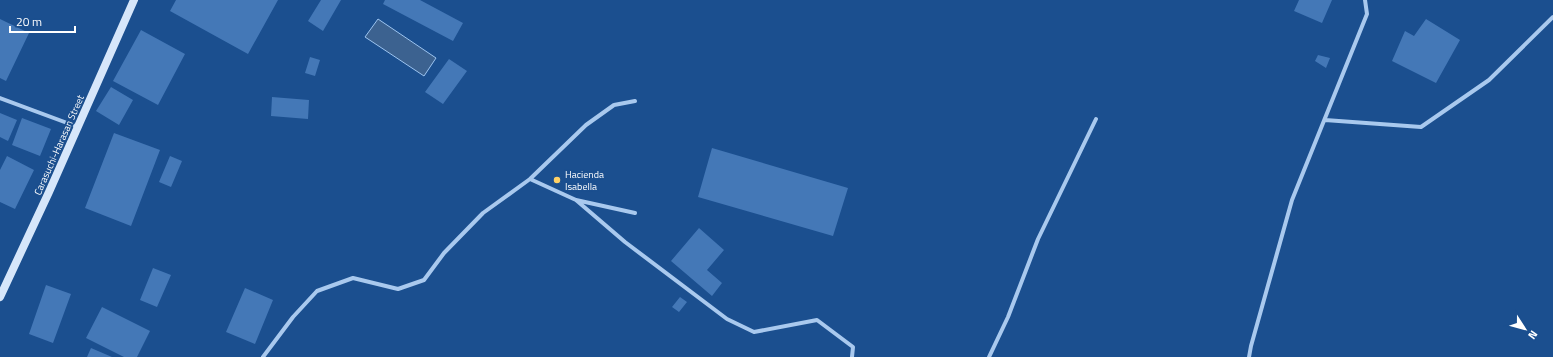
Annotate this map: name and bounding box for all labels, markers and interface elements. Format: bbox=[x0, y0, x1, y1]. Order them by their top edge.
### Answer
scale bar bbox=[10, 8, 75, 34]
text: 20 m bbox=[16, 12, 42, 31]
street label: Carasuchi-Harasan Street bbox=[30, 92, 88, 198]
place label: Hacienda Isabella bbox=[565, 167, 604, 194]
marker: Hacienda Isabella bbox=[552, 175, 562, 185]
north arrow bbox=[1505, 309, 1545, 349]
text: N bbox=[1524, 327, 1542, 343]

